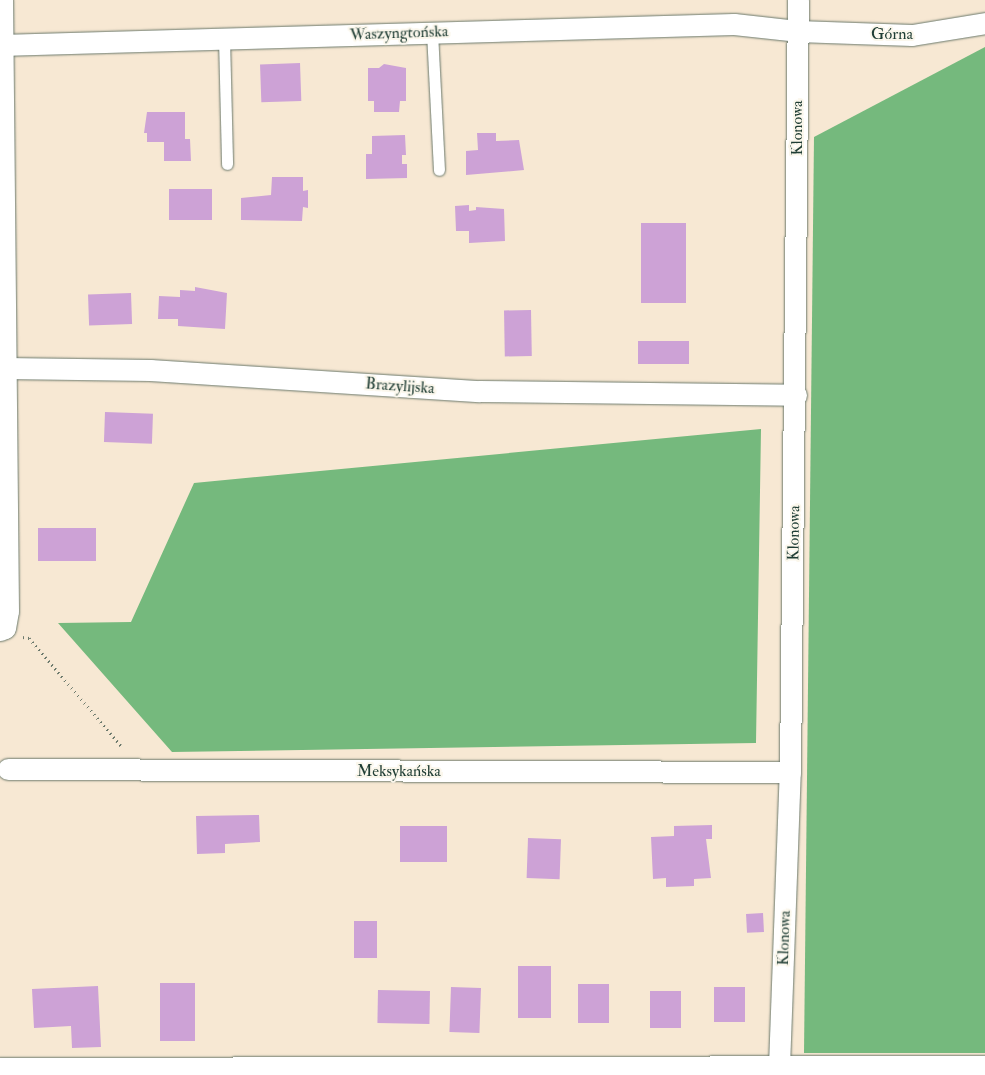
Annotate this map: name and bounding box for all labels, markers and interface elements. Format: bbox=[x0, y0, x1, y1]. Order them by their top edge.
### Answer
street label: Waszyngtońska bbox=[349, 22, 449, 44]
street label: Górna bbox=[871, 24, 913, 44]
street label: Klonowa bbox=[787, 100, 807, 156]
street label: Brazylijska bbox=[365, 374, 435, 398]
street label: Klonowa bbox=[784, 505, 804, 561]
street label: Meksykańska bbox=[357, 761, 441, 781]
street label: Klonowa bbox=[773, 910, 795, 966]

